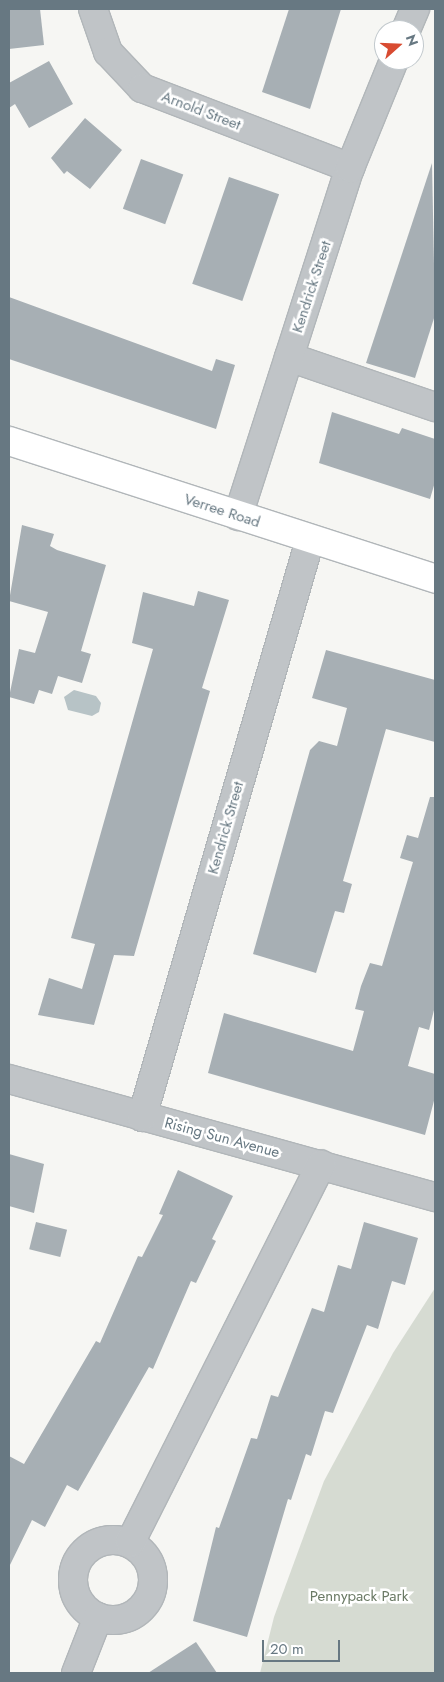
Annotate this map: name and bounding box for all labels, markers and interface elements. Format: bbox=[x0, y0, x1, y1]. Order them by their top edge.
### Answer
north arrow bbox=[374, 20, 424, 70]
text: N bbox=[401, 32, 423, 49]
street label: Arnold Street bbox=[159, 88, 243, 134]
street label: Kendrick Street bbox=[289, 239, 335, 335]
street label: Verree Road bbox=[182, 490, 262, 532]
street label: Kendrick Street bbox=[204, 780, 248, 876]
street label: Rising Sun Avenue bbox=[163, 1114, 281, 1162]
park label: Pennypack Park bbox=[310, 1588, 408, 1606]
scale bar bbox=[264, 1630, 342, 1662]
text: 20 m bbox=[270, 1638, 304, 1660]

